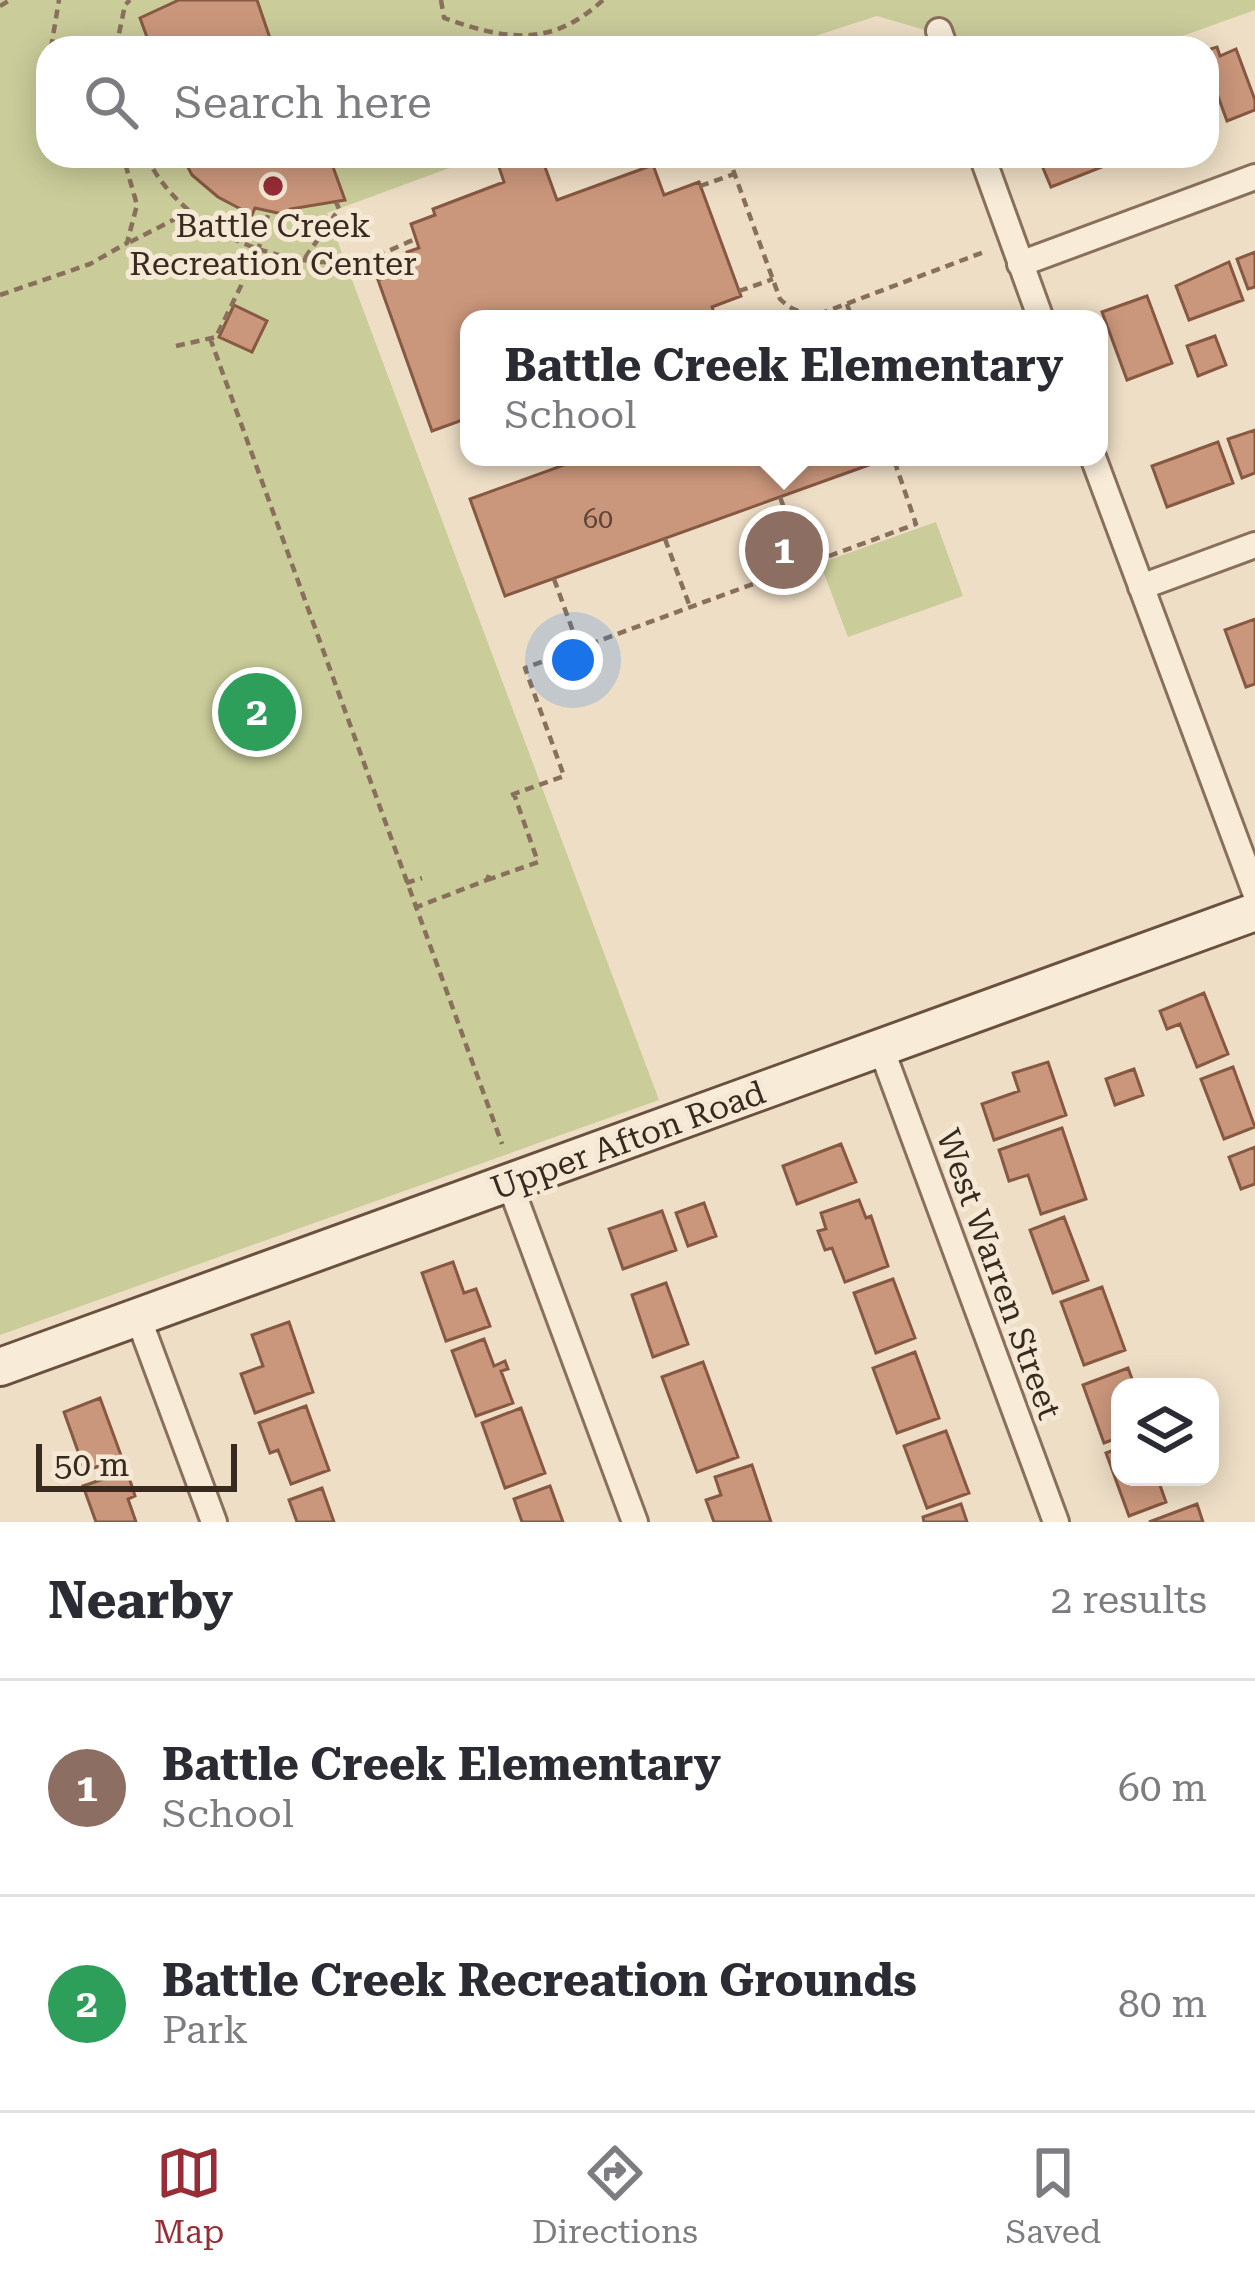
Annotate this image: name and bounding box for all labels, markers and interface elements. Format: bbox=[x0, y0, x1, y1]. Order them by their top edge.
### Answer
search box bbox=[36, 36, 1219, 168]
icon: search bbox=[78, 69, 144, 135]
text: Search here bbox=[174, 76, 432, 129]
marker: Battle Creek Recreation Center bbox=[260, 173, 286, 199]
place label: Battle Creek Recreation Center bbox=[129, 206, 417, 283]
popup bbox=[460, 310, 1108, 466]
text: Battle Creek Elementary bbox=[505, 339, 1063, 392]
text: School bbox=[505, 392, 636, 438]
house number: 60 bbox=[583, 503, 613, 535]
pin: 1 bbox=[745, 505, 823, 595]
your location bbox=[543, 630, 603, 690]
pin: 2 bbox=[218, 667, 296, 757]
street label: Upper Afton Road bbox=[486, 1072, 770, 1208]
street label: West Warren Street bbox=[928, 1124, 1070, 1424]
map controls bbox=[1111, 1378, 1219, 1486]
button: layers bbox=[1111, 1378, 1219, 1486]
scale bar bbox=[36, 1438, 237, 1491]
text: 50 m bbox=[54, 1445, 129, 1484]
text: Nearby bbox=[48, 1571, 233, 1630]
text: 2 results bbox=[1050, 1577, 1207, 1623]
text: Battle Creek Elementary bbox=[162, 1738, 721, 1791]
text: 1 bbox=[76, 1765, 98, 1811]
text: 60 m bbox=[1118, 1765, 1207, 1811]
text: School bbox=[162, 1791, 294, 1837]
text: Battle Creek Recreation Grounds bbox=[162, 1954, 917, 2007]
text: 2 bbox=[76, 1981, 98, 2027]
text: 80 m bbox=[1118, 1981, 1207, 2027]
text: Park bbox=[162, 2007, 248, 2053]
tab: Map bbox=[154, 2140, 224, 2251]
tab: Directions bbox=[532, 2140, 698, 2251]
tab: Saved bbox=[1006, 2140, 1101, 2251]

